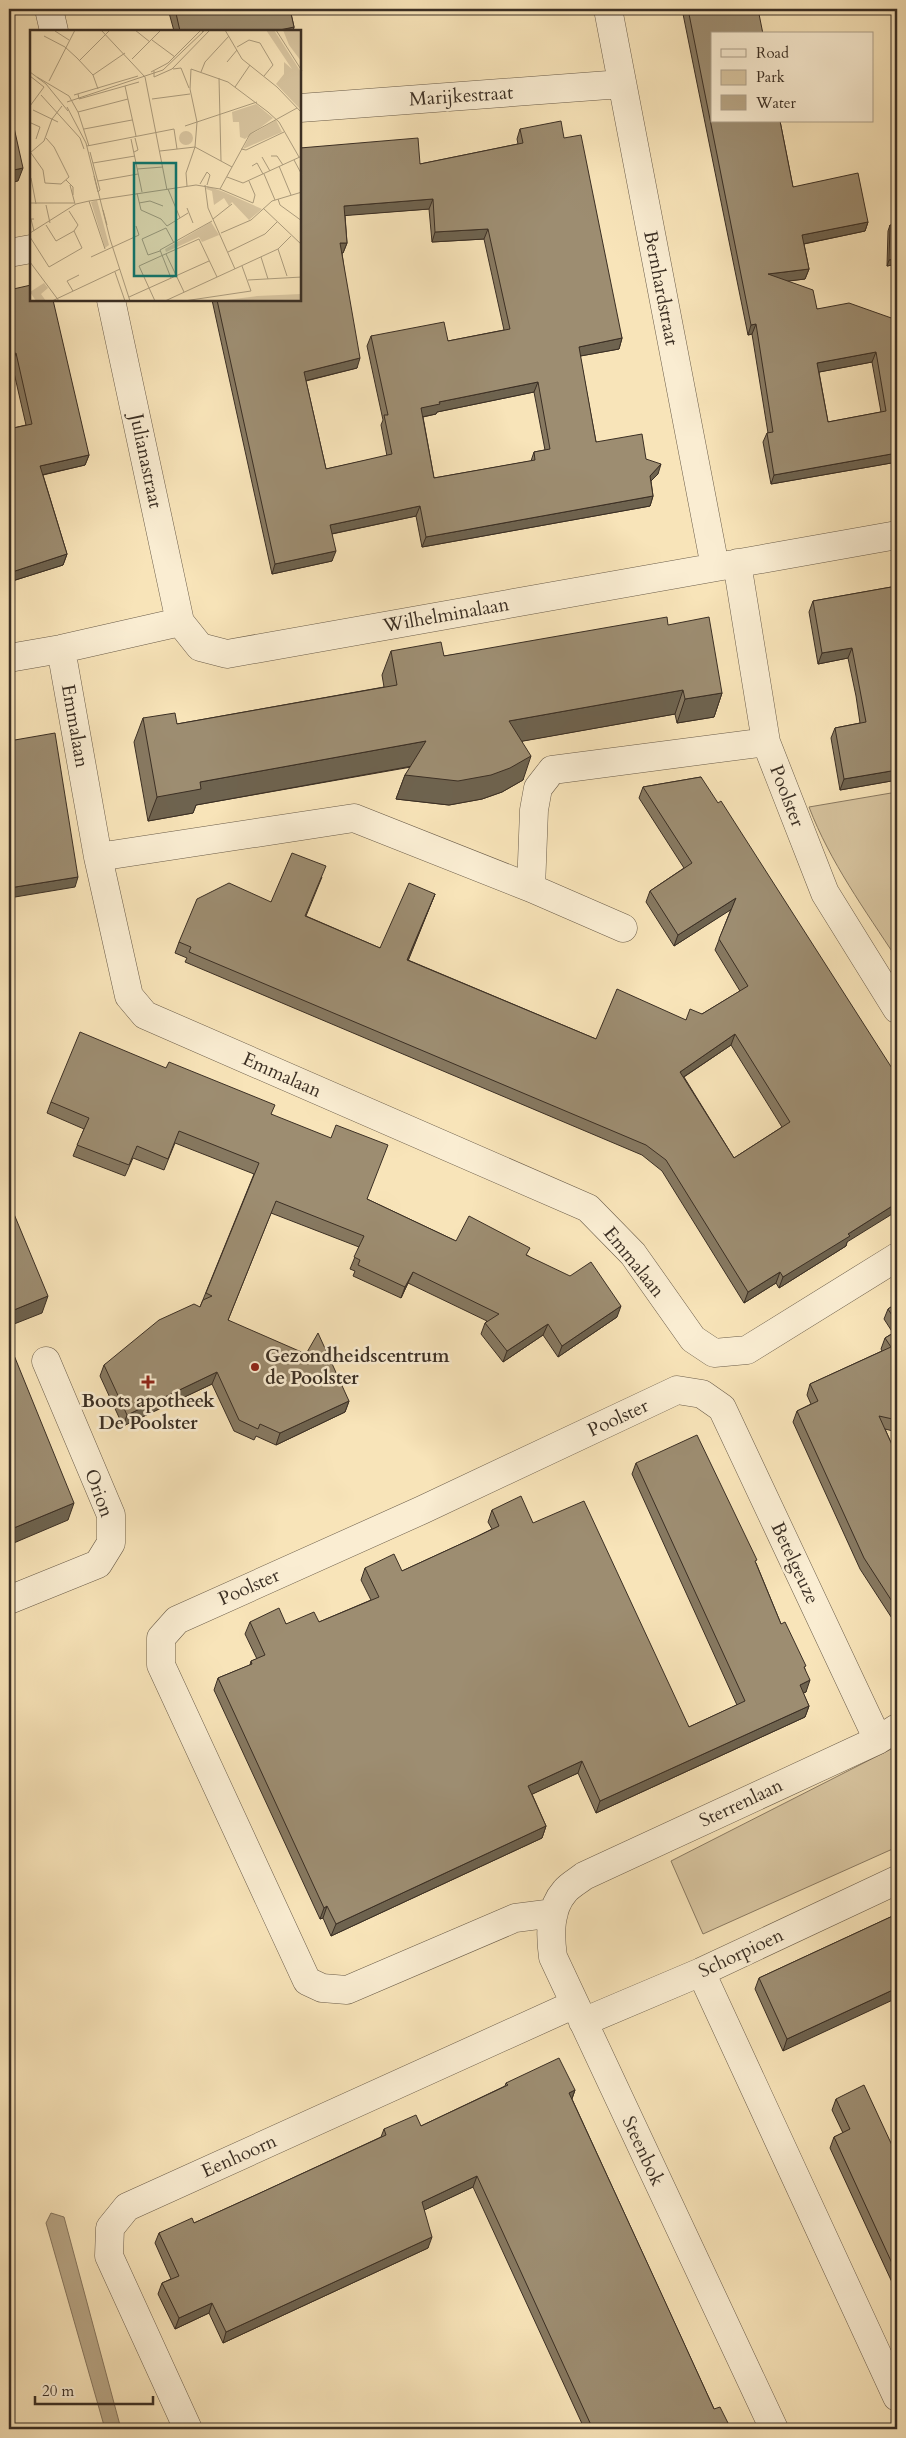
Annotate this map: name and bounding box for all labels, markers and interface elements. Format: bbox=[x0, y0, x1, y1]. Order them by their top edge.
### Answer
inset map bbox=[30, 30, 301, 301]
legend bbox=[711, 32, 874, 122]
text: Road bbox=[756, 43, 789, 63]
text: Park bbox=[756, 67, 785, 87]
street label: Marijkestraat bbox=[408, 79, 514, 113]
text: Water bbox=[755, 93, 797, 113]
street label: Bernhardstraat bbox=[637, 228, 685, 348]
street label: Julianastraat bbox=[123, 408, 169, 511]
street label: Wilhelminalaan bbox=[380, 591, 511, 639]
street label: Emmalaan bbox=[55, 682, 95, 770]
street label: Poolster bbox=[763, 761, 811, 831]
street label: Emmalaan bbox=[238, 1046, 326, 1104]
street label: Emmalaan bbox=[597, 1221, 671, 1303]
place label: Gezondheidscentrum de Poolster bbox=[265, 1343, 450, 1391]
marker: Gezondheidscentrum de Poolster bbox=[249, 1361, 261, 1373]
marker: Boots apotheek De Poolster bbox=[142, 1376, 154, 1388]
place label: Boots apotheek De Poolster bbox=[81, 1388, 215, 1436]
street label: Poolster bbox=[583, 1393, 653, 1443]
street label: Orion bbox=[78, 1465, 120, 1521]
street label: Betelgeuze bbox=[765, 1518, 825, 1608]
street label: Poolster bbox=[214, 1562, 284, 1612]
street label: Sterrenlaan bbox=[695, 1772, 787, 1834]
street label: Schorpioen bbox=[694, 1922, 788, 1984]
street label: Steenbok bbox=[616, 2112, 671, 2191]
street label: Eenhoorn bbox=[197, 2128, 281, 2184]
scale bar bbox=[35, 2373, 152, 2405]
text: 20 m bbox=[42, 2381, 74, 2401]

